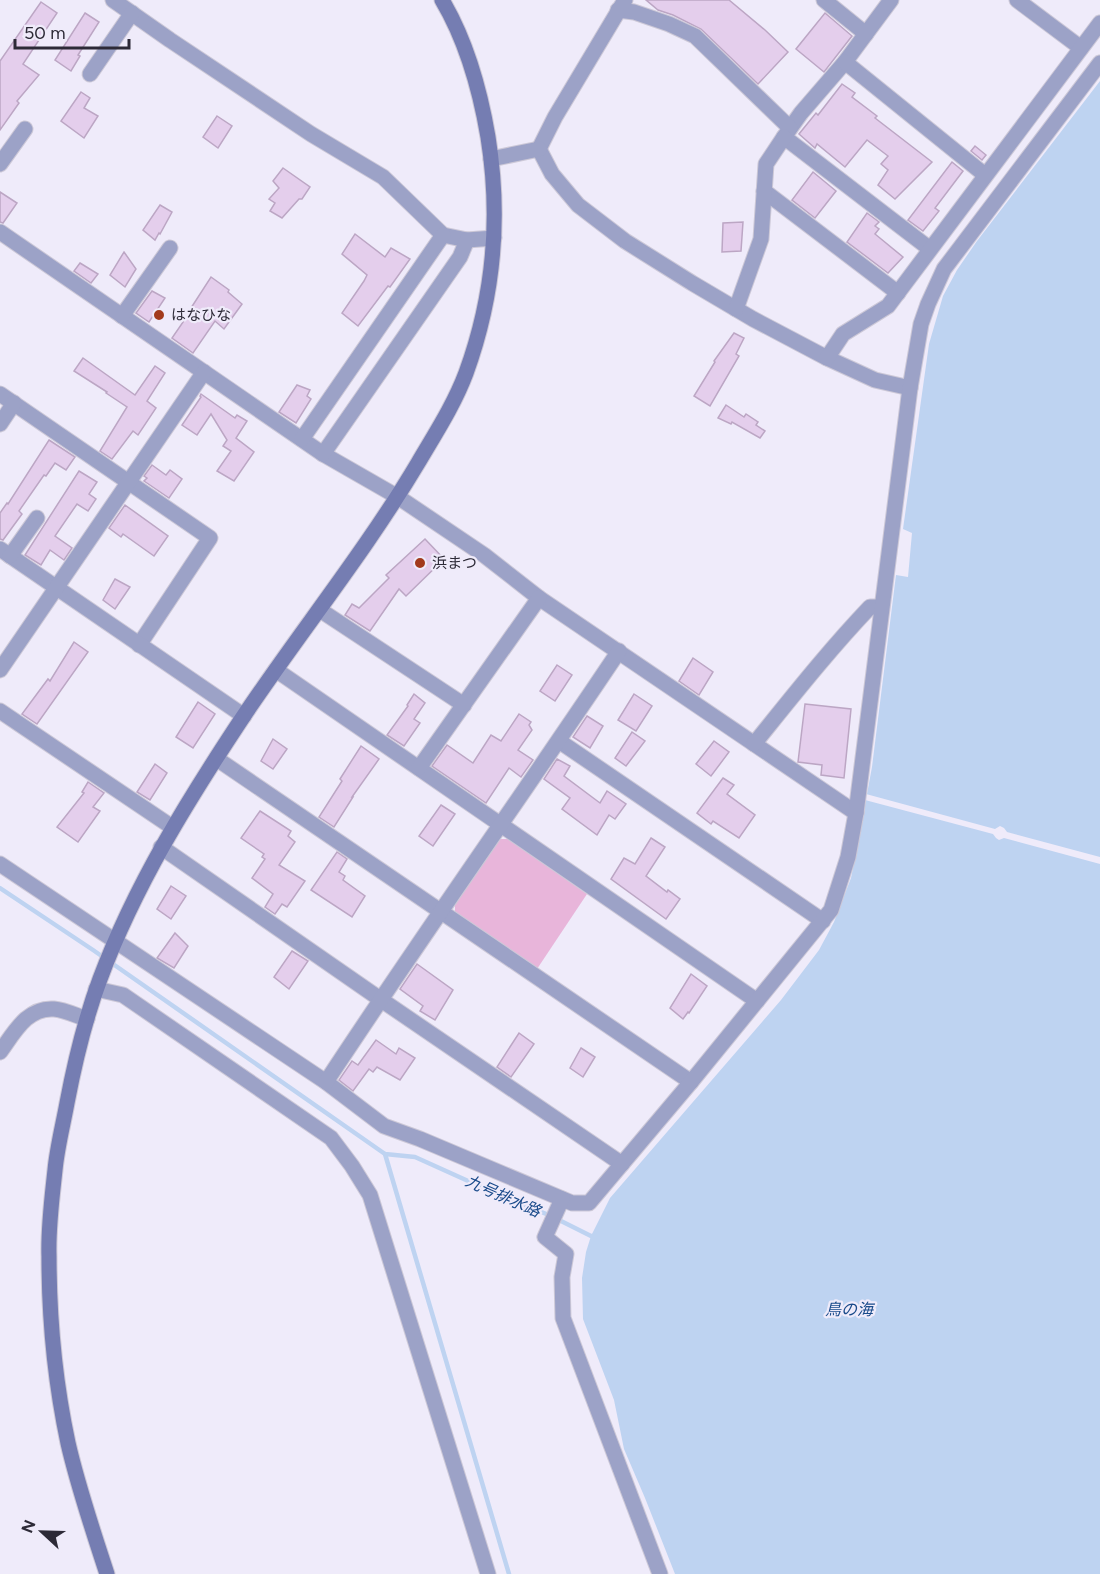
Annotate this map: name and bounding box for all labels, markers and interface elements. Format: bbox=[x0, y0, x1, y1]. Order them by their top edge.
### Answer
scale bar bbox=[15, 12, 129, 50]
text: 50 m bbox=[24, 22, 66, 44]
place label: はなひな bbox=[171, 306, 231, 324]
marker: はなひな bbox=[152, 308, 166, 322]
place label: 浜まつ bbox=[432, 554, 477, 572]
marker: 浜まつ bbox=[413, 556, 427, 570]
water label: 九号排水路 bbox=[463, 1171, 545, 1222]
water label: 鳥の海 bbox=[825, 1300, 876, 1319]
north arrow bbox=[12, 1502, 72, 1562]
text: N bbox=[17, 1517, 40, 1536]

